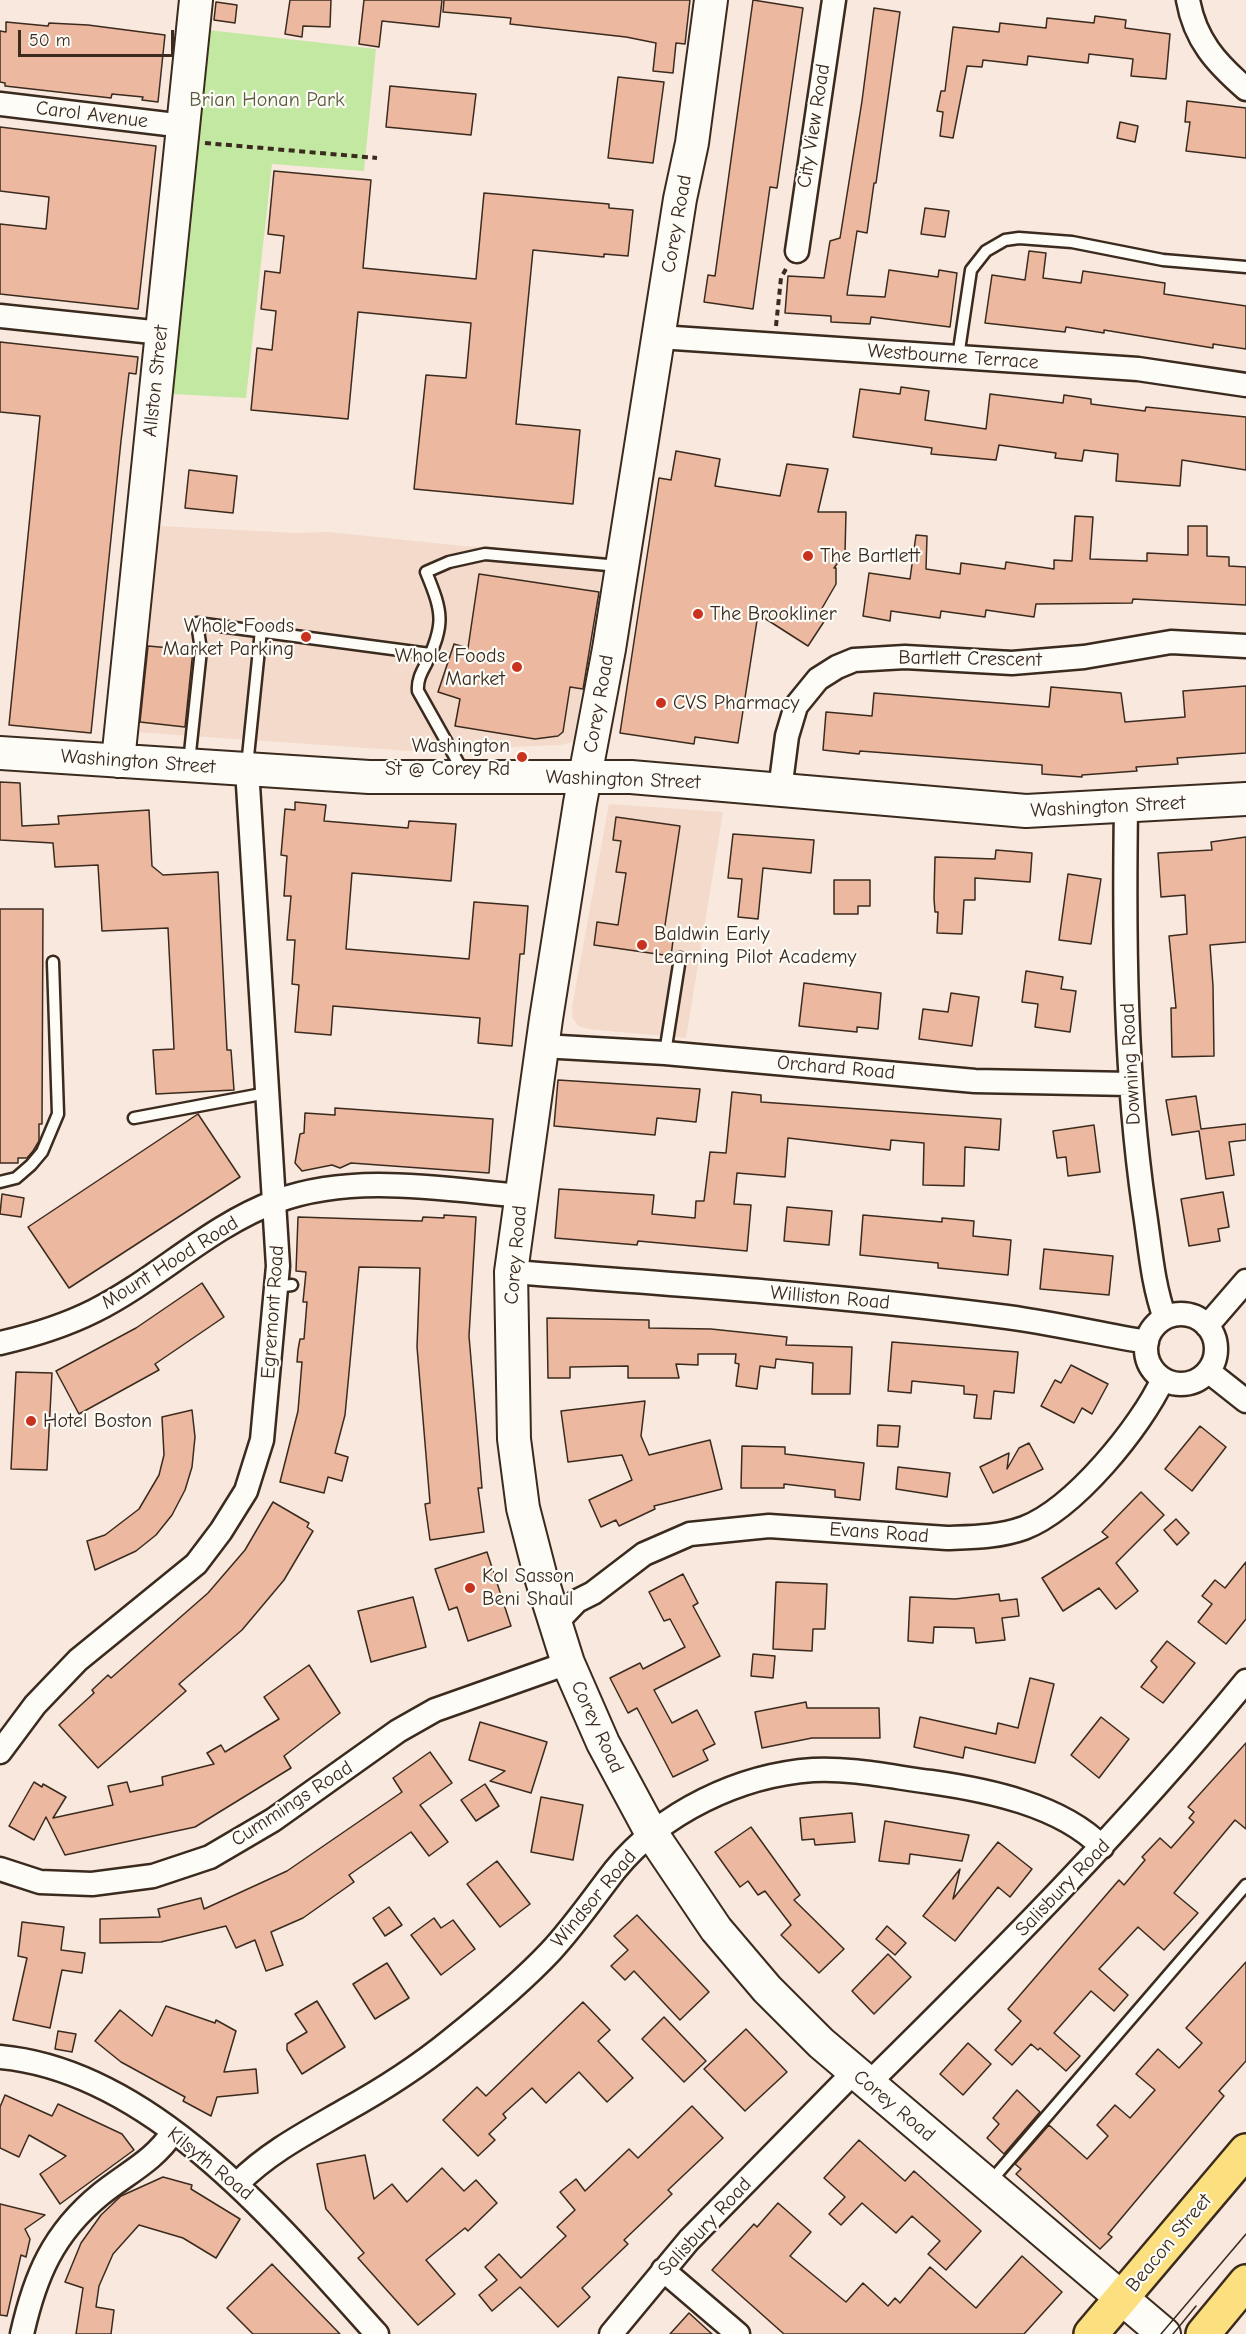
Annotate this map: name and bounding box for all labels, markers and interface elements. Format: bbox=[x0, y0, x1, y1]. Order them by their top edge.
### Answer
scale bar bbox=[21, 18, 177, 56]
text: 50 m bbox=[29, 30, 71, 51]
street label: City View Road bbox=[792, 62, 836, 190]
park label: Brian Honan Park bbox=[189, 88, 345, 112]
street label: Carol Avenue bbox=[35, 96, 149, 134]
street label: Corey Road bbox=[657, 173, 697, 275]
street label: Allston Street bbox=[138, 324, 174, 438]
street label: Westbourne Terrace bbox=[867, 339, 1039, 375]
place label: The Bartlett bbox=[820, 544, 920, 568]
marker: The Bartlett bbox=[801, 549, 815, 563]
place label: The Brookliner bbox=[710, 602, 837, 626]
marker: The Brookliner bbox=[691, 607, 705, 621]
place label: Whole Foods Market Parking bbox=[163, 614, 294, 661]
marker: Whole Foods Market Parking bbox=[299, 630, 313, 644]
place label: Whole Foods Market bbox=[395, 644, 505, 691]
street label: Bartlett Crescent bbox=[898, 646, 1042, 672]
street label: Corey Road bbox=[579, 653, 619, 755]
marker: Whole Foods Market bbox=[510, 660, 524, 674]
place label: CVS Pharmacy bbox=[673, 691, 799, 715]
marker: CVS Pharmacy bbox=[654, 696, 668, 710]
place label: Washington St @ Corey Rd bbox=[385, 734, 510, 781]
street label: Washington Street bbox=[60, 745, 216, 779]
marker: Washington St @ Corey Rd bbox=[515, 750, 529, 764]
street label: Washington Street bbox=[545, 765, 701, 795]
street label: Washington Street bbox=[1030, 791, 1186, 823]
place label: Baldwin Early Learning Pilot Academy bbox=[654, 922, 856, 969]
marker: Baldwin Early Learning Pilot Academy bbox=[635, 938, 649, 952]
street label: Downing Road bbox=[1116, 1002, 1146, 1126]
street label: Orchard Road bbox=[776, 1051, 896, 1085]
street label: Corey Road bbox=[500, 1205, 532, 1305]
street label: Mount Hood Road bbox=[97, 1211, 243, 1315]
street label: Egremont Road bbox=[256, 1244, 290, 1380]
street label: Williston Road bbox=[769, 1281, 891, 1315]
place label: Hotel Boston bbox=[43, 1409, 152, 1433]
marker: Hotel Boston bbox=[24, 1414, 38, 1428]
street label: Evans Road bbox=[828, 1518, 930, 1548]
place label: Kol Sasson Beni Shaul bbox=[482, 1564, 574, 1611]
marker: Kol Sasson Beni Shaul bbox=[463, 1581, 477, 1595]
street label: Corey Road bbox=[565, 1677, 629, 1777]
street label: Cummings Road bbox=[227, 1756, 357, 1852]
street label: Salisbury Road bbox=[1011, 1834, 1115, 1942]
street label: Windsor Road bbox=[546, 1845, 642, 1953]
street label: Corey Road bbox=[848, 2065, 940, 2147]
street label: Kilsyth Road bbox=[162, 2122, 258, 2206]
street label: Salisbury Road bbox=[653, 2173, 757, 2281]
street label: Beacon Street bbox=[1121, 2189, 1217, 2297]

